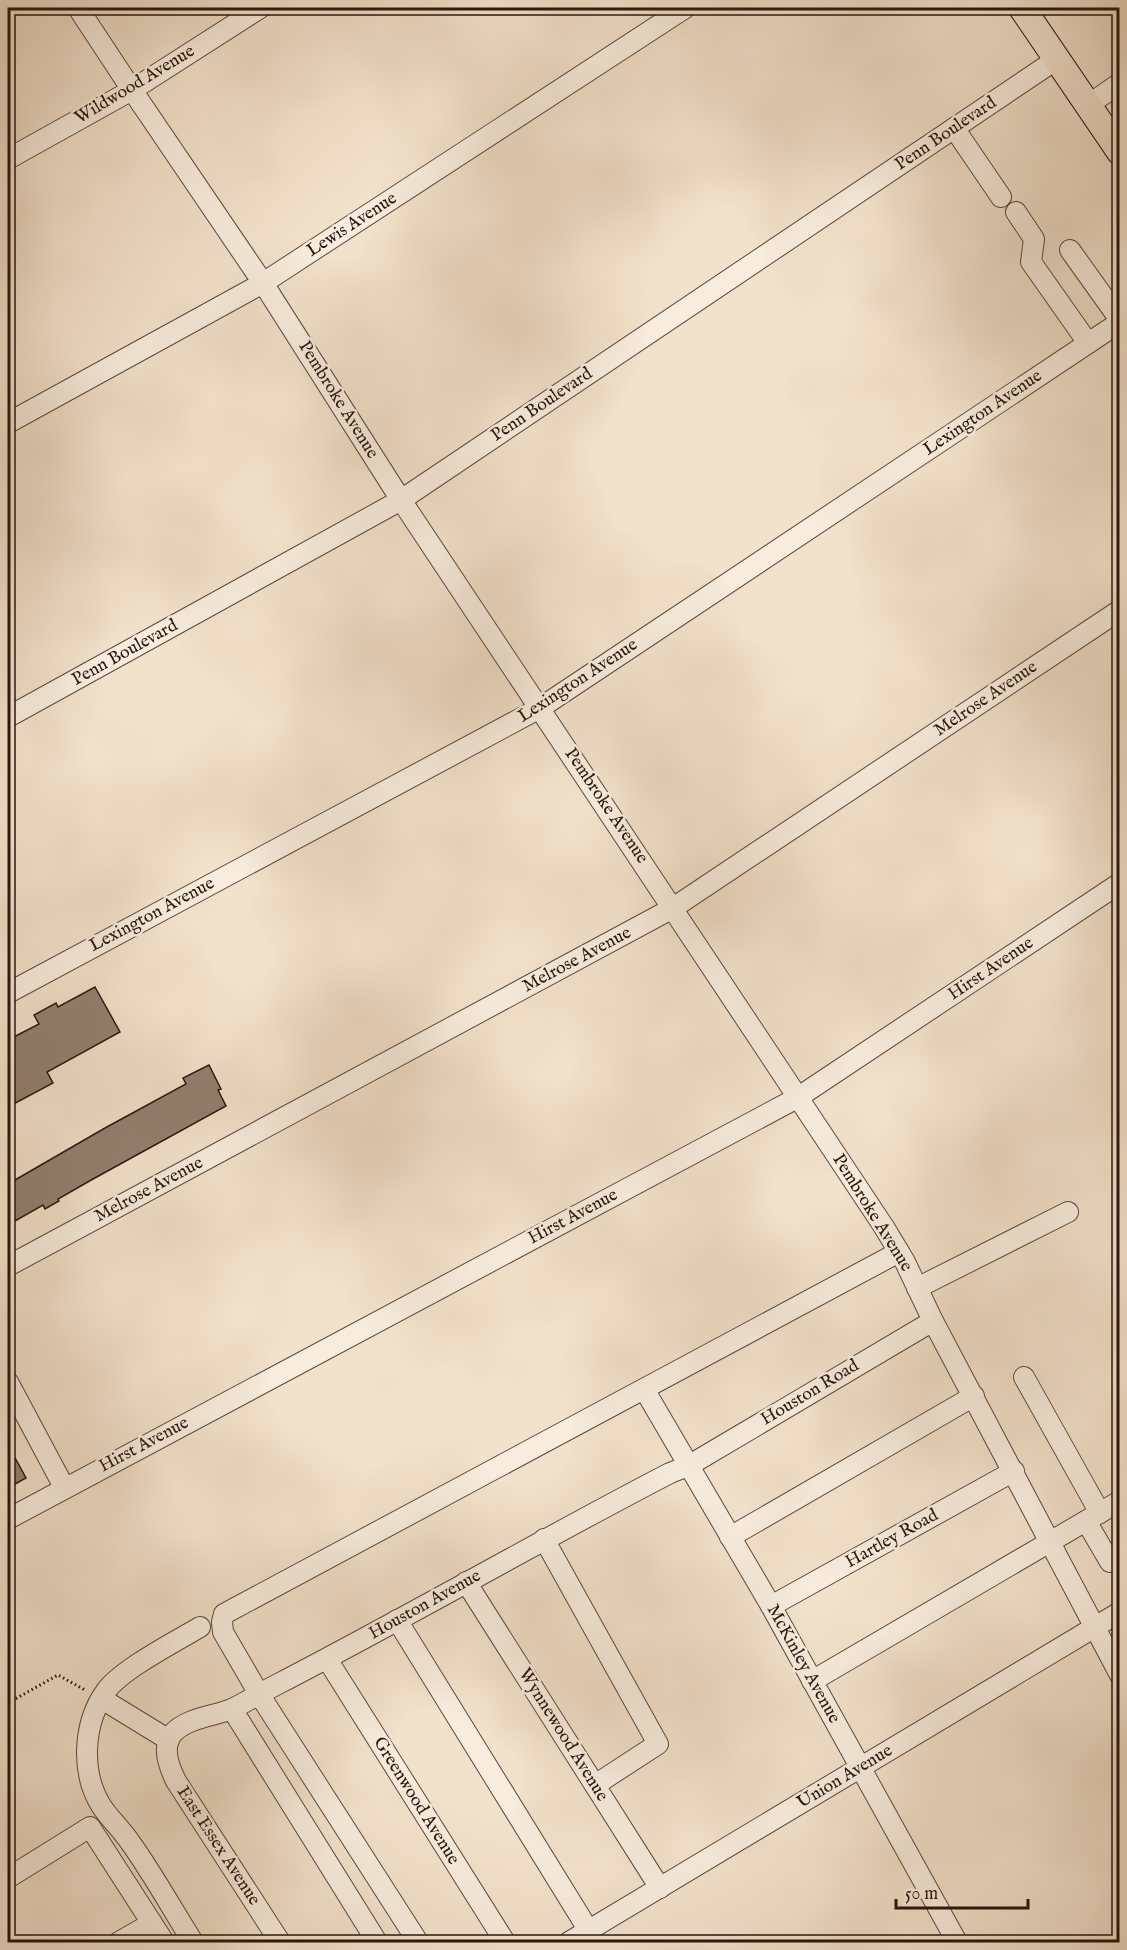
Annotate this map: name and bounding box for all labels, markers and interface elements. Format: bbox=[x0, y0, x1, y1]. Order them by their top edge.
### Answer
street label: Wildwood Avenue bbox=[71, 40, 199, 130]
street label: Penn Boulevard bbox=[891, 91, 1001, 176]
street label: Lewis Avenue bbox=[302, 187, 402, 263]
street label: Pembroke Avenue bbox=[293, 337, 383, 463]
street label: Penn Boulevard bbox=[487, 362, 597, 447]
street label: Lexington Avenue bbox=[919, 365, 1047, 461]
street label: Penn Boulevard bbox=[68, 614, 182, 692]
street label: Lexington Avenue bbox=[514, 634, 642, 728]
street label: Melrose Avenue bbox=[930, 656, 1042, 742]
street label: Pembroke Avenue bbox=[559, 744, 653, 868]
street label: Lexington Avenue bbox=[85, 872, 219, 958]
street label: Melrose Avenue bbox=[519, 922, 635, 998]
street label: Hirst Avenue bbox=[944, 932, 1038, 1006]
street label: Pembroke Avenue bbox=[827, 1150, 917, 1276]
street label: Melrose Avenue bbox=[91, 1152, 207, 1228]
street label: Hirst Avenue bbox=[524, 1184, 622, 1250]
street label: Houston Road bbox=[757, 1354, 864, 1431]
street label: Hirst Avenue bbox=[95, 1412, 193, 1478]
street label: Hartley Road bbox=[842, 1504, 943, 1574]
street label: Houston Avenue bbox=[365, 1565, 485, 1645]
street label: McKinley Avenue bbox=[761, 1600, 845, 1728]
street label: Wynnewood Avenue bbox=[513, 1664, 613, 1806]
street label: Greenwood Avenue bbox=[367, 1733, 465, 1869]
street label: Union Avenue bbox=[793, 1740, 897, 1814]
street label: East Essex Avenue bbox=[171, 1782, 265, 1910]
scale bar bbox=[896, 1872, 1028, 1910]
text: 50 m bbox=[905, 1883, 938, 1906]

